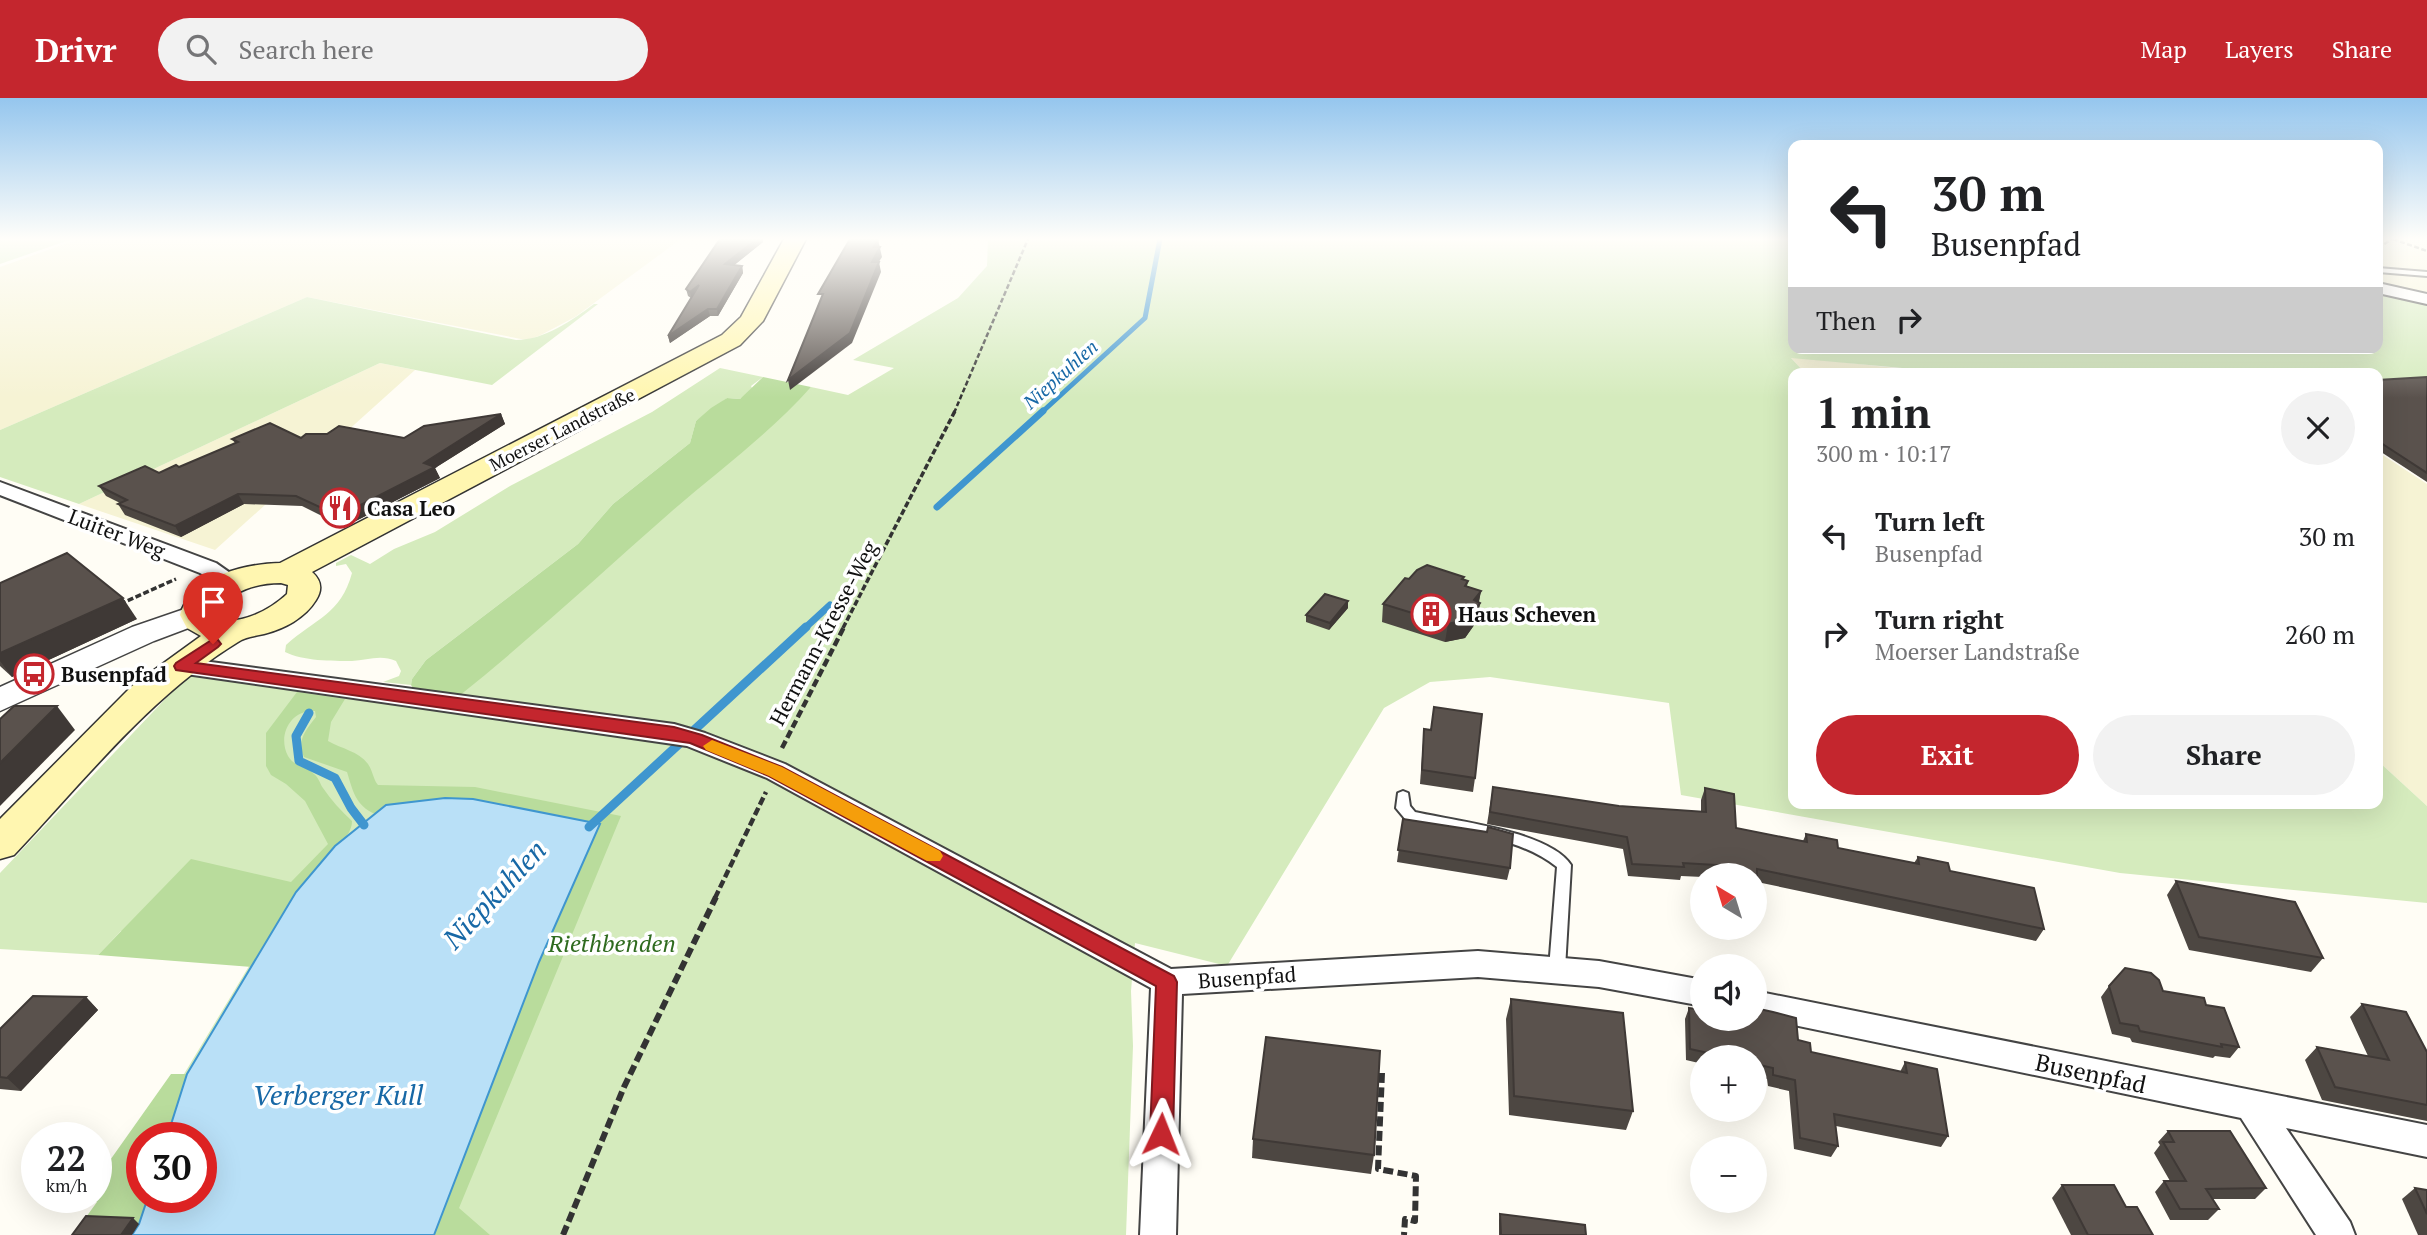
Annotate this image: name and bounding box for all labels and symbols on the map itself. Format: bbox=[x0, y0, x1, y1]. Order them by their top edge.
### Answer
water label: Niepkuhlen bbox=[1017, 334, 1103, 415]
street label: Moerser Landstraße bbox=[485, 382, 639, 476]
restaurant icon: Casa Leo bbox=[319, 487, 361, 529]
place label: Casa Leo bbox=[367, 494, 455, 522]
street label: Luiter Weg bbox=[65, 502, 170, 565]
street label: Hermann-Kresse-Weg bbox=[762, 535, 884, 730]
pin bbox=[183, 572, 243, 644]
building icon: Haus Scheven bbox=[1410, 593, 1452, 635]
place label: Haus Scheven bbox=[1458, 600, 1597, 628]
bus stop icon: Busenpfad bbox=[13, 653, 55, 695]
place label: Busenpfad bbox=[61, 660, 167, 688]
water label: Niepkuhlen bbox=[434, 832, 554, 957]
north arrow bbox=[1690, 863, 1768, 940]
park label: Riethbenden bbox=[547, 927, 676, 959]
street label: Busenpfad bbox=[1197, 960, 1297, 994]
street label: Busenpfad bbox=[2033, 1046, 2149, 1100]
water label: Verberger Kull bbox=[252, 1076, 424, 1113]
position arrow bbox=[1124, 1097, 1198, 1171]
speed limit sign: 30 bbox=[126, 1122, 217, 1213]

